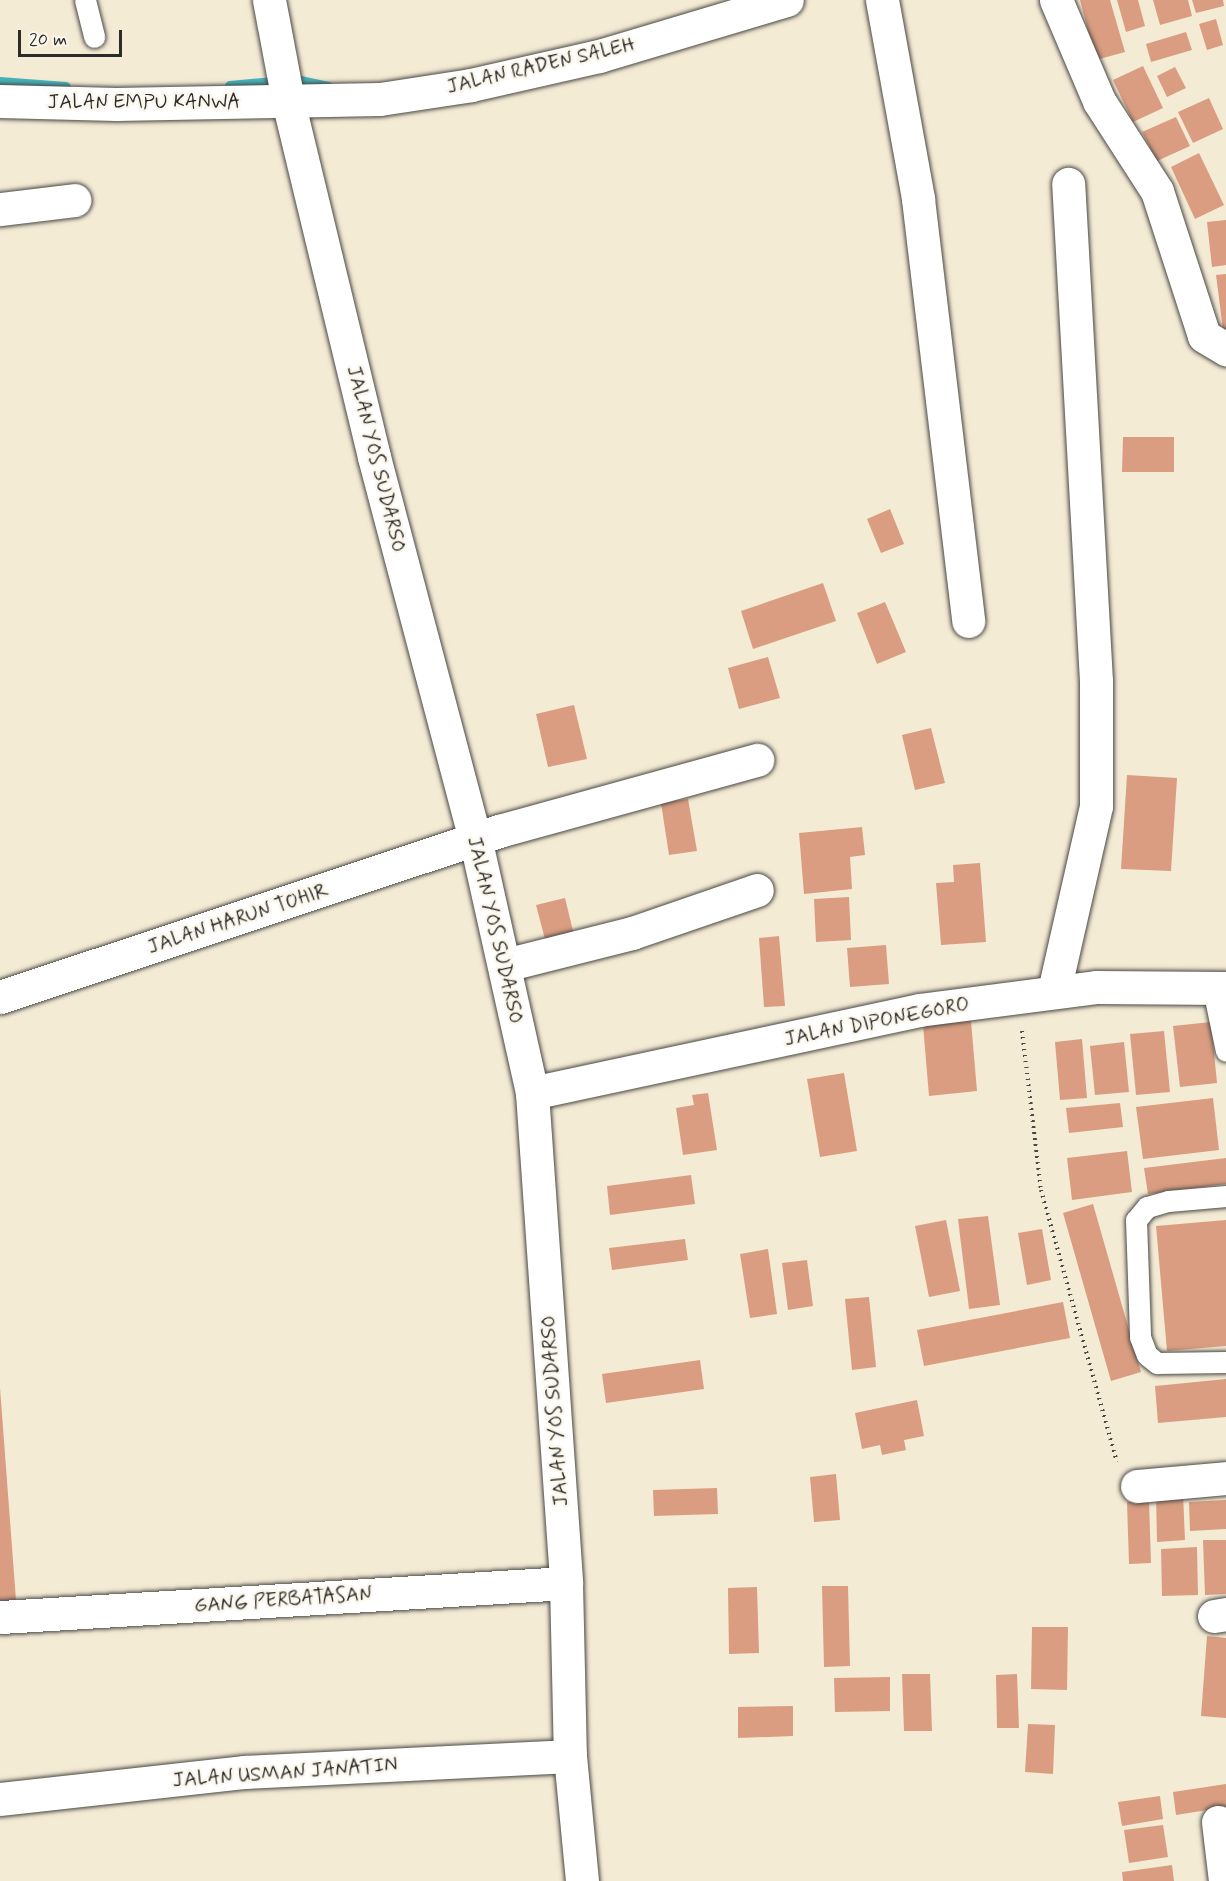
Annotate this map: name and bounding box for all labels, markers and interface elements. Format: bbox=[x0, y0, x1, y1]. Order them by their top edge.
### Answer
scale bar bbox=[21, 18, 124, 56]
text: 20 m bbox=[29, 28, 67, 52]
street label: JALAN RADEN SALEH bbox=[442, 32, 640, 100]
street label: JALAN EMPU KANWA bbox=[46, 90, 242, 114]
street label: JALAN YOS SUDARSO bbox=[341, 362, 411, 556]
street label: JALAN YOS SUDARSO bbox=[461, 833, 529, 1027]
street label: JALAN HARUN TOHIR bbox=[142, 878, 334, 960]
street label: JALAN DIPONEGORO bbox=[781, 992, 973, 1052]
street label: JALAN YOS SUDARSO bbox=[536, 1313, 574, 1509]
street label: GANG PERBATASAN bbox=[193, 1582, 373, 1618]
street label: JALAN USMAN JANATIN bbox=[173, 1753, 397, 1793]

